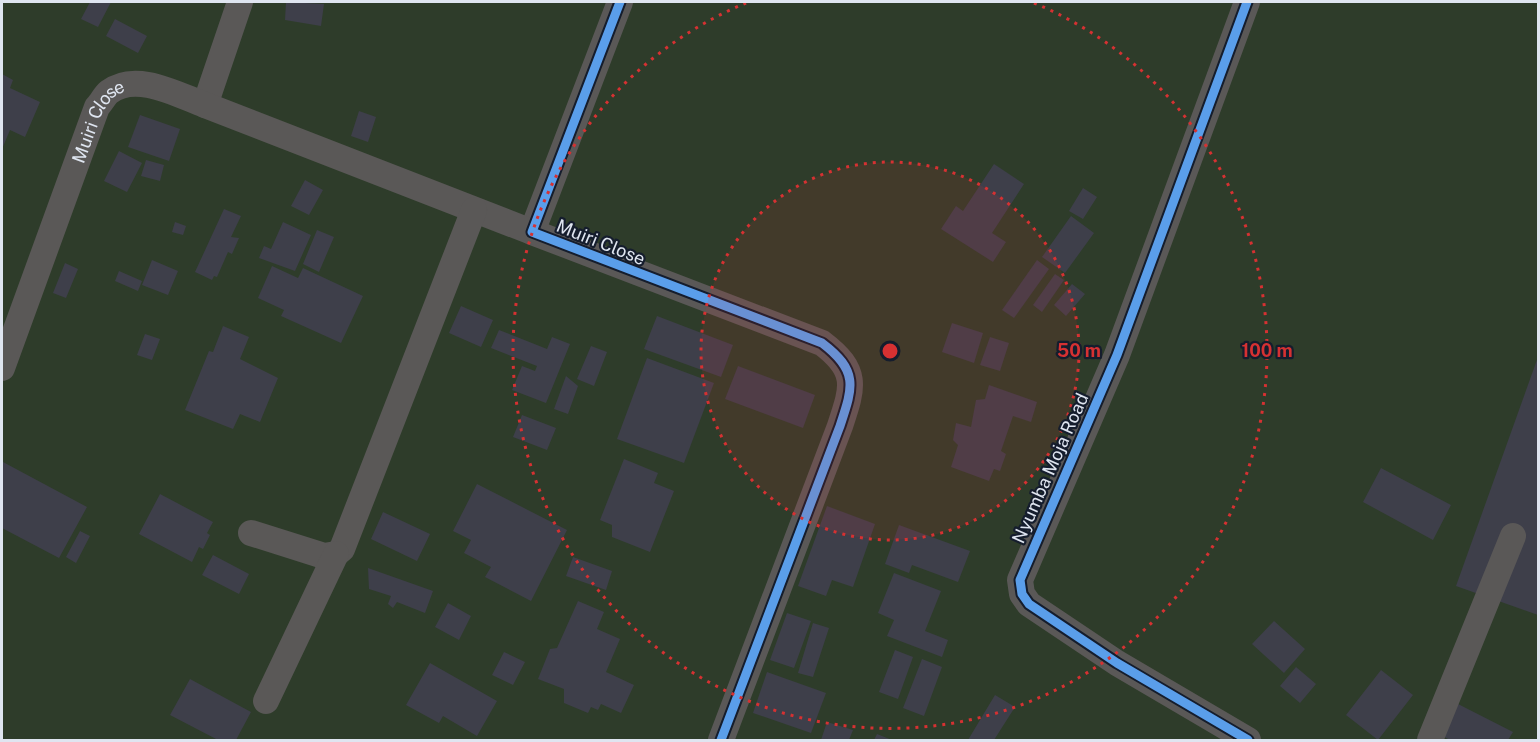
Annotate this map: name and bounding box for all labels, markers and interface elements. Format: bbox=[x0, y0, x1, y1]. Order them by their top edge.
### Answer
street label: Muiri Close bbox=[67, 75, 127, 166]
street label: Muiri Close bbox=[554, 215, 648, 269]
text: 50 m bbox=[1057, 340, 1101, 361]
text: 100 m bbox=[1241, 340, 1293, 361]
centre of rings bbox=[880, 341, 900, 361]
street label: Nyumba Moja Road bbox=[1007, 390, 1093, 546]

